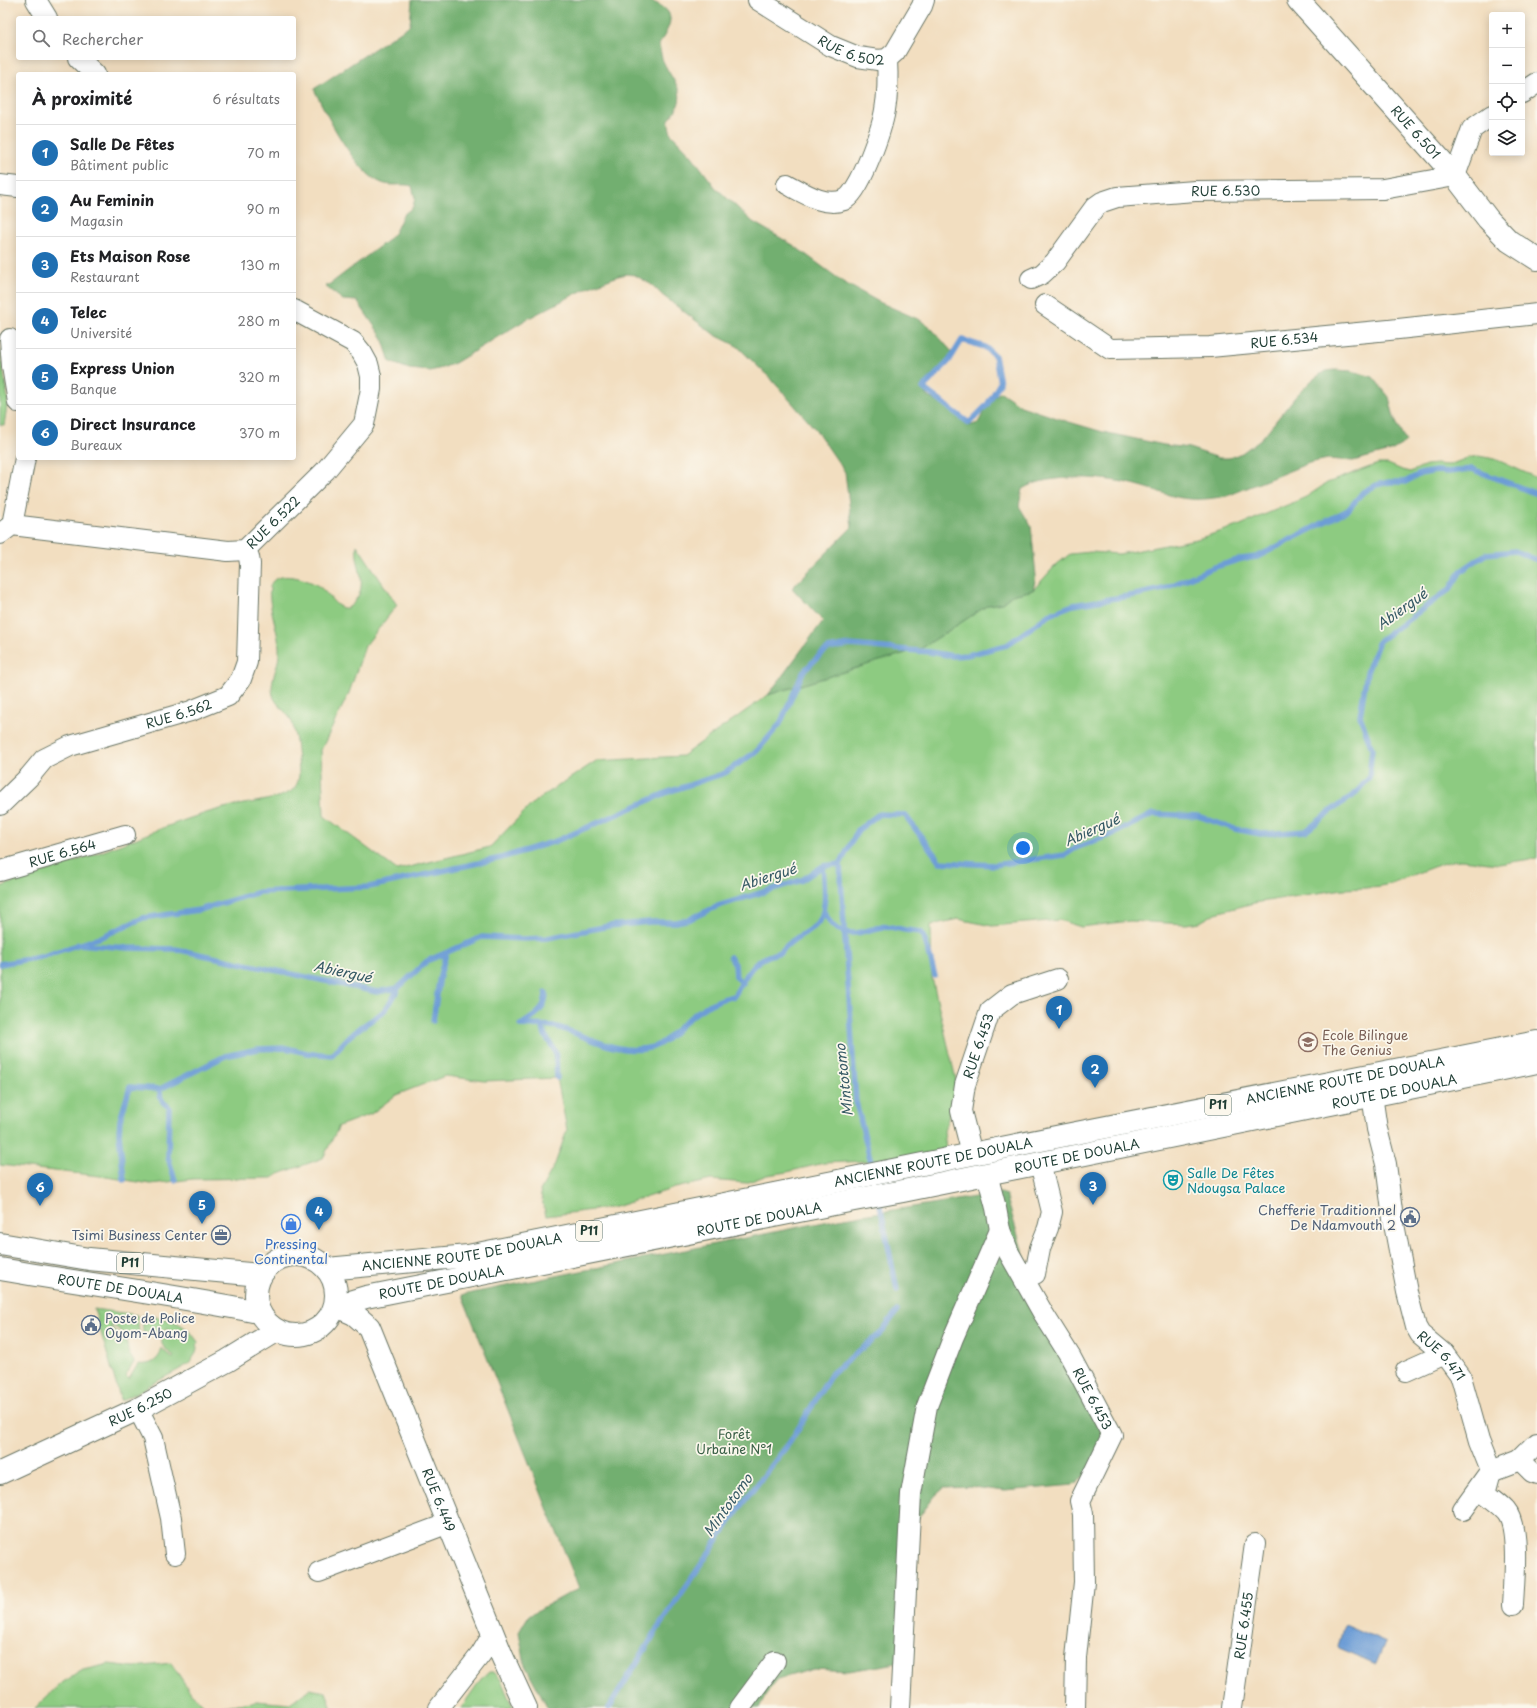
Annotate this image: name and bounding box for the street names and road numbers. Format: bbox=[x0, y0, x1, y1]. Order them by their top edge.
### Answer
street label: RUE 6.502 bbox=[814, 30, 885, 69]
street label: RUE 6.501 bbox=[1387, 101, 1445, 163]
street label: RUE 6.530 bbox=[1191, 180, 1260, 200]
street label: RUE 6.534 bbox=[1249, 327, 1319, 352]
street label: RUE 6.522 bbox=[242, 491, 304, 553]
street label: RUE 6.562 bbox=[143, 694, 214, 733]
street label: RUE 6.564 bbox=[26, 834, 98, 871]
street label: RUE 6.453 bbox=[958, 1010, 998, 1081]
street label: ANCIENNE ROUTE DE DOUALA bbox=[1244, 1053, 1446, 1107]
street label: ROUTE DE DOUALA bbox=[1329, 1071, 1459, 1111]
road number: P11 bbox=[1205, 1095, 1231, 1115]
street label: ANCIENNE ROUTE DE DOUALA bbox=[832, 1132, 1034, 1191]
street label: ROUTE DE DOUALA bbox=[1012, 1133, 1141, 1177]
street label: ROUTE DE DOUALA bbox=[695, 1197, 823, 1240]
road number: P11 bbox=[576, 1221, 602, 1241]
street label: ANCIENNE ROUTE DE DOUALA bbox=[361, 1227, 564, 1275]
road number: P11 bbox=[117, 1253, 143, 1273]
street label: ROUTE DE DOUALA bbox=[377, 1260, 506, 1303]
street label: ROUTE DE DOUALA bbox=[56, 1269, 185, 1307]
street label: RUE 6.471 bbox=[1414, 1326, 1470, 1384]
street label: RUE 6.453 bbox=[1069, 1364, 1117, 1433]
street label: RUE 6.250 bbox=[105, 1382, 175, 1430]
street label: RUE 6.449 bbox=[418, 1465, 461, 1534]
street label: RUE 6.455 bbox=[1229, 1591, 1257, 1661]

